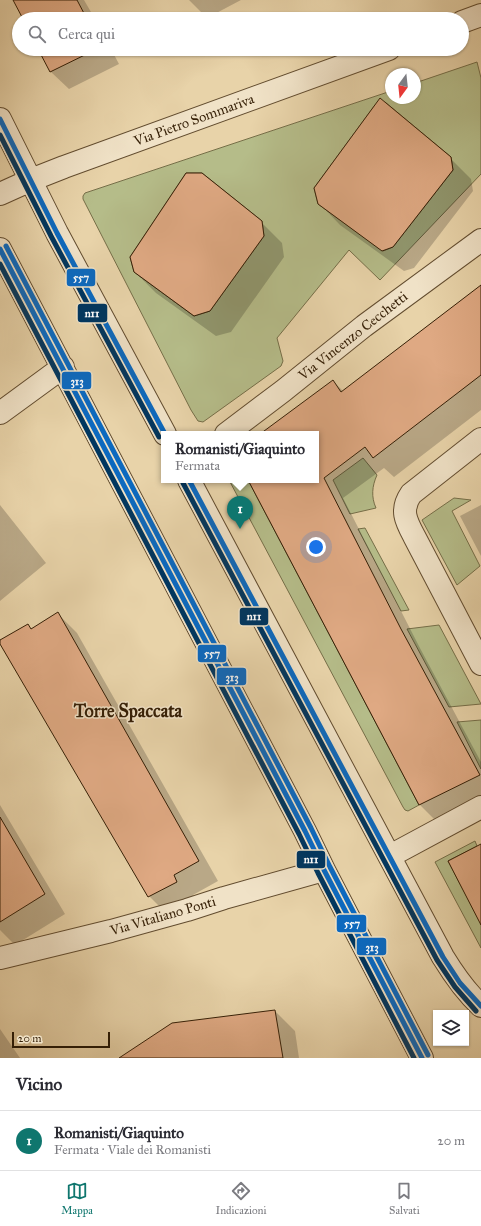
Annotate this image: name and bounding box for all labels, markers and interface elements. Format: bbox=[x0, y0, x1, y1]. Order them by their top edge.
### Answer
search box bbox=[12, 12, 469, 56]
icon: search bbox=[26, 23, 48, 45]
text: Cerca qui bbox=[58, 25, 115, 43]
north arrow bbox=[385, 68, 421, 104]
street label: Via Pietro Sommariva bbox=[131, 90, 256, 150]
line badge: 557 bbox=[66, 268, 96, 287]
text: 557 bbox=[73, 271, 89, 284]
street label: Via Vincenzo Cecchetti bbox=[294, 288, 411, 385]
line badge: n11 bbox=[77, 303, 108, 323]
text: n11 bbox=[85, 307, 100, 320]
line badge: 313 bbox=[61, 371, 92, 390]
text: 313 bbox=[70, 375, 84, 389]
popup bbox=[161, 431, 319, 483]
text: Romanisti/Giaquinto bbox=[175, 440, 305, 458]
text: Fermata bbox=[175, 458, 220, 474]
pin: 1 bbox=[227, 496, 253, 529]
your location bbox=[306, 537, 326, 557]
line badge: n11 bbox=[239, 607, 269, 626]
text: n11 bbox=[247, 610, 262, 623]
line badge: 557 bbox=[197, 644, 227, 663]
text: 557 bbox=[204, 647, 220, 660]
line badge: 313 bbox=[216, 667, 247, 686]
text: 313 bbox=[225, 671, 239, 685]
district label: Torre Spaccata bbox=[73, 700, 183, 723]
line badge: n11 bbox=[296, 850, 326, 869]
text: n11 bbox=[304, 853, 319, 866]
street label: Via Vitaliano Ponti bbox=[107, 893, 218, 940]
line badge: 557 bbox=[336, 914, 367, 933]
text: 557 bbox=[344, 917, 360, 930]
line badge: 313 bbox=[356, 937, 387, 956]
text: 313 bbox=[365, 941, 379, 955]
map controls bbox=[433, 1010, 469, 1046]
button: layers bbox=[433, 1010, 469, 1046]
scale bar bbox=[12, 1030, 110, 1049]
text: 20 m bbox=[18, 1032, 41, 1045]
text: Vicino bbox=[16, 1074, 62, 1095]
text: Romanisti/Giaquinto bbox=[54, 1124, 184, 1142]
text: 1 bbox=[26, 1133, 32, 1149]
text: 20 m bbox=[437, 1133, 465, 1149]
text: Fermata · Viale dei Romanisti bbox=[54, 1142, 211, 1158]
tab: Mappa bbox=[61, 1180, 93, 1217]
tab: Indicazioni bbox=[215, 1180, 267, 1217]
tab: Salvati bbox=[389, 1180, 420, 1217]

